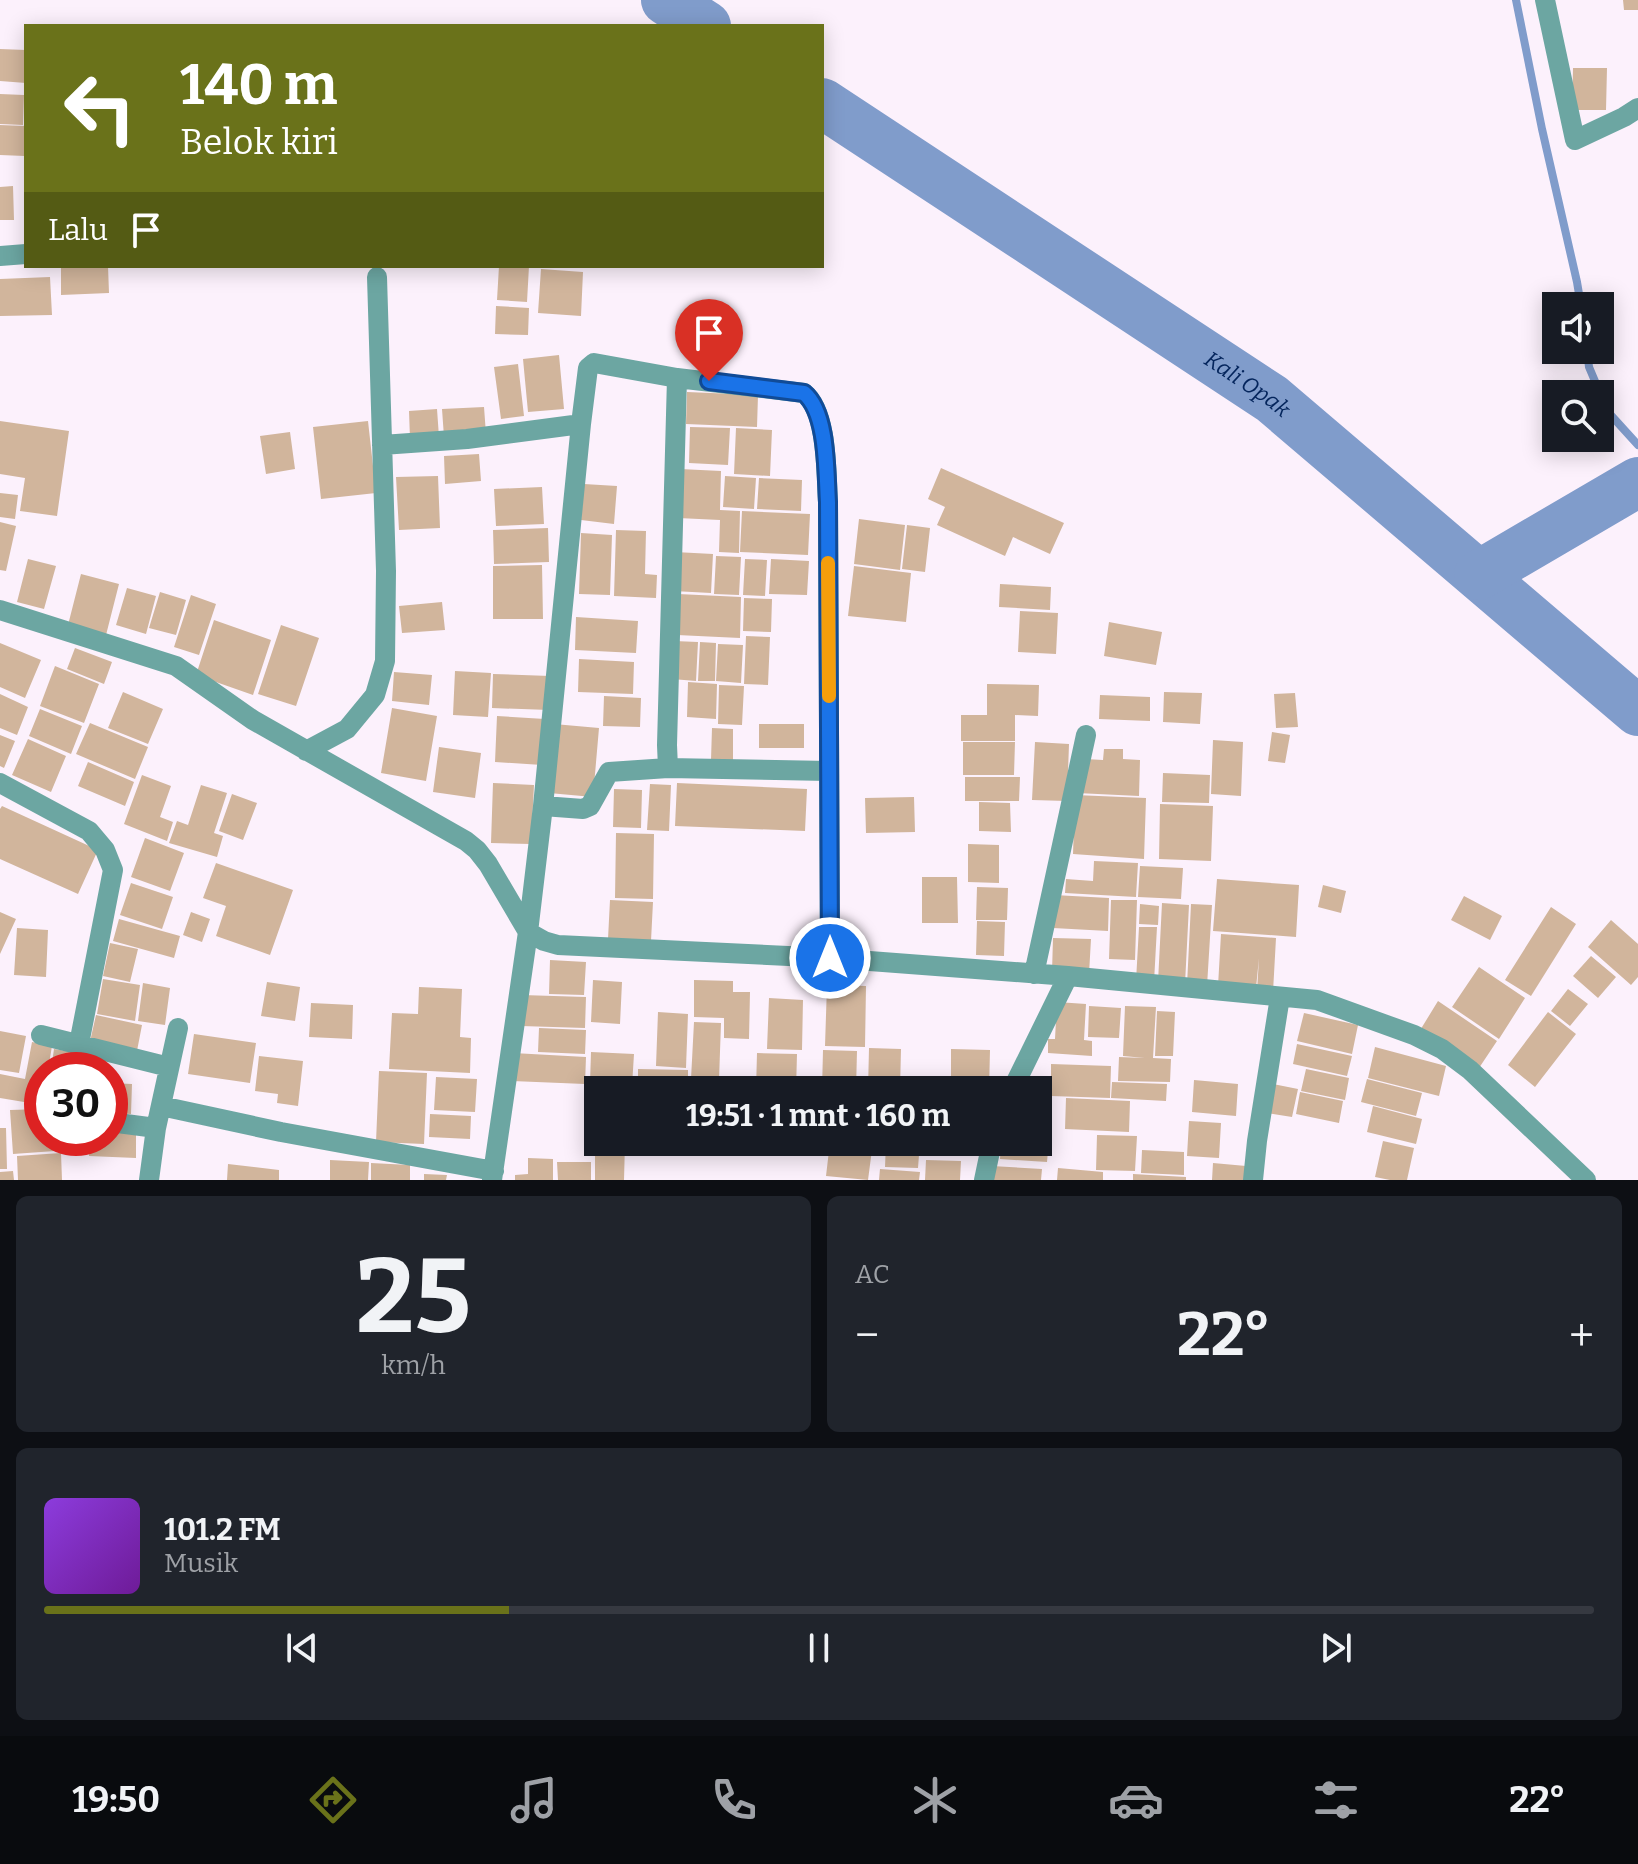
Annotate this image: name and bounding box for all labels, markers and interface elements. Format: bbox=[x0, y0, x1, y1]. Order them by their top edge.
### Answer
text: 140 m bbox=[180, 52, 337, 119]
icon: left bbox=[48, 56, 152, 160]
text: Belok kiri bbox=[180, 120, 338, 164]
icon: arrive bbox=[124, 208, 168, 252]
text: Lalu bbox=[48, 212, 108, 248]
map controls bbox=[1542, 292, 1614, 452]
button: sound bbox=[1542, 292, 1614, 364]
pin bbox=[675, 299, 743, 381]
icon: arrive bbox=[687, 311, 731, 355]
water label: Kali Opak bbox=[1200, 346, 1297, 423]
button: search bbox=[1542, 380, 1614, 452]
position arrow bbox=[788, 916, 872, 1000]
speed limit sign: 30 bbox=[24, 1052, 128, 1156]
text: 19:51 · 1 mnt · 160 m bbox=[686, 1098, 950, 1134]
text: 25 bbox=[356, 1235, 471, 1360]
text: AC bbox=[855, 1259, 890, 1290]
text: 22° bbox=[1177, 1299, 1271, 1371]
text: − bbox=[855, 1309, 879, 1362]
text: + bbox=[1569, 1309, 1594, 1362]
text: km/h bbox=[381, 1350, 446, 1381]
text: 101.2 FM bbox=[164, 1512, 281, 1548]
text: Musik bbox=[164, 1548, 238, 1579]
icon: previous bbox=[280, 1626, 324, 1670]
icon: pause bbox=[797, 1626, 841, 1670]
icon: next bbox=[1314, 1626, 1358, 1670]
icon: directions bbox=[305, 1772, 361, 1828]
icon: music bbox=[506, 1772, 562, 1828]
icon: phone bbox=[706, 1772, 762, 1828]
icon: climate bbox=[907, 1772, 963, 1828]
icon: car bbox=[1108, 1772, 1164, 1828]
icon: filters bbox=[1308, 1772, 1364, 1828]
text: 19:50 bbox=[72, 1778, 160, 1822]
text: 22° bbox=[1509, 1778, 1566, 1822]

